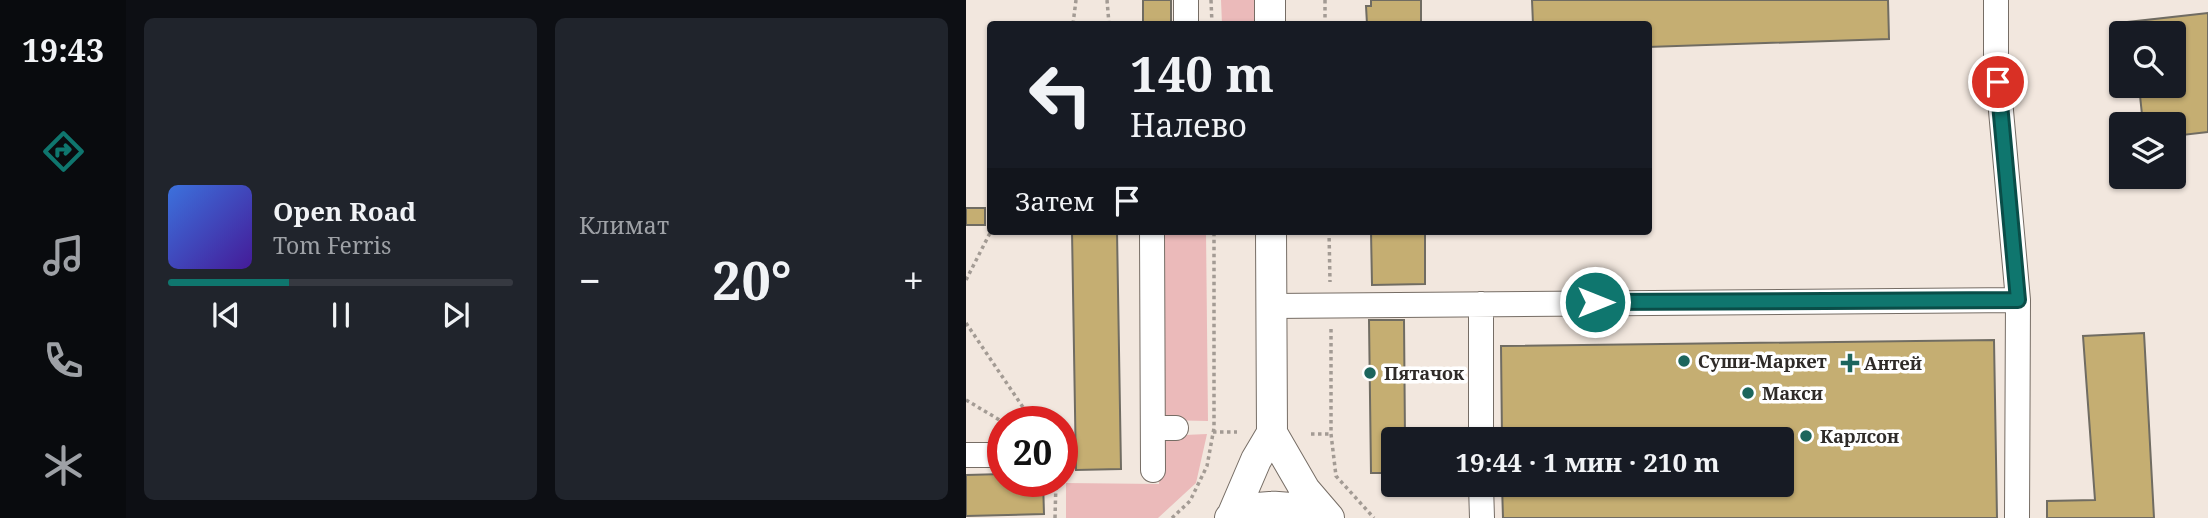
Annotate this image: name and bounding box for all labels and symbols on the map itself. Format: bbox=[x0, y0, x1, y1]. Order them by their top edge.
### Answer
pin bbox=[1968, 52, 2028, 112]
position arrow bbox=[1558, 265, 1632, 339]
place label: Суши-Маркет bbox=[1698, 349, 1827, 373]
place label: Антей bbox=[1864, 351, 1922, 375]
marker: Суши-Маркет bbox=[1676, 353, 1692, 369]
marker: Антей bbox=[1842, 355, 1858, 371]
place label: Пятачок bbox=[1384, 361, 1465, 385]
marker: Пятачок bbox=[1362, 365, 1378, 381]
place label: Макси bbox=[1762, 381, 1823, 405]
marker: Макси bbox=[1740, 385, 1756, 401]
speed limit sign: 20 bbox=[987, 406, 1078, 497]
place label: Карлсон bbox=[1820, 424, 1899, 448]
marker: Карлсон bbox=[1798, 428, 1814, 444]

